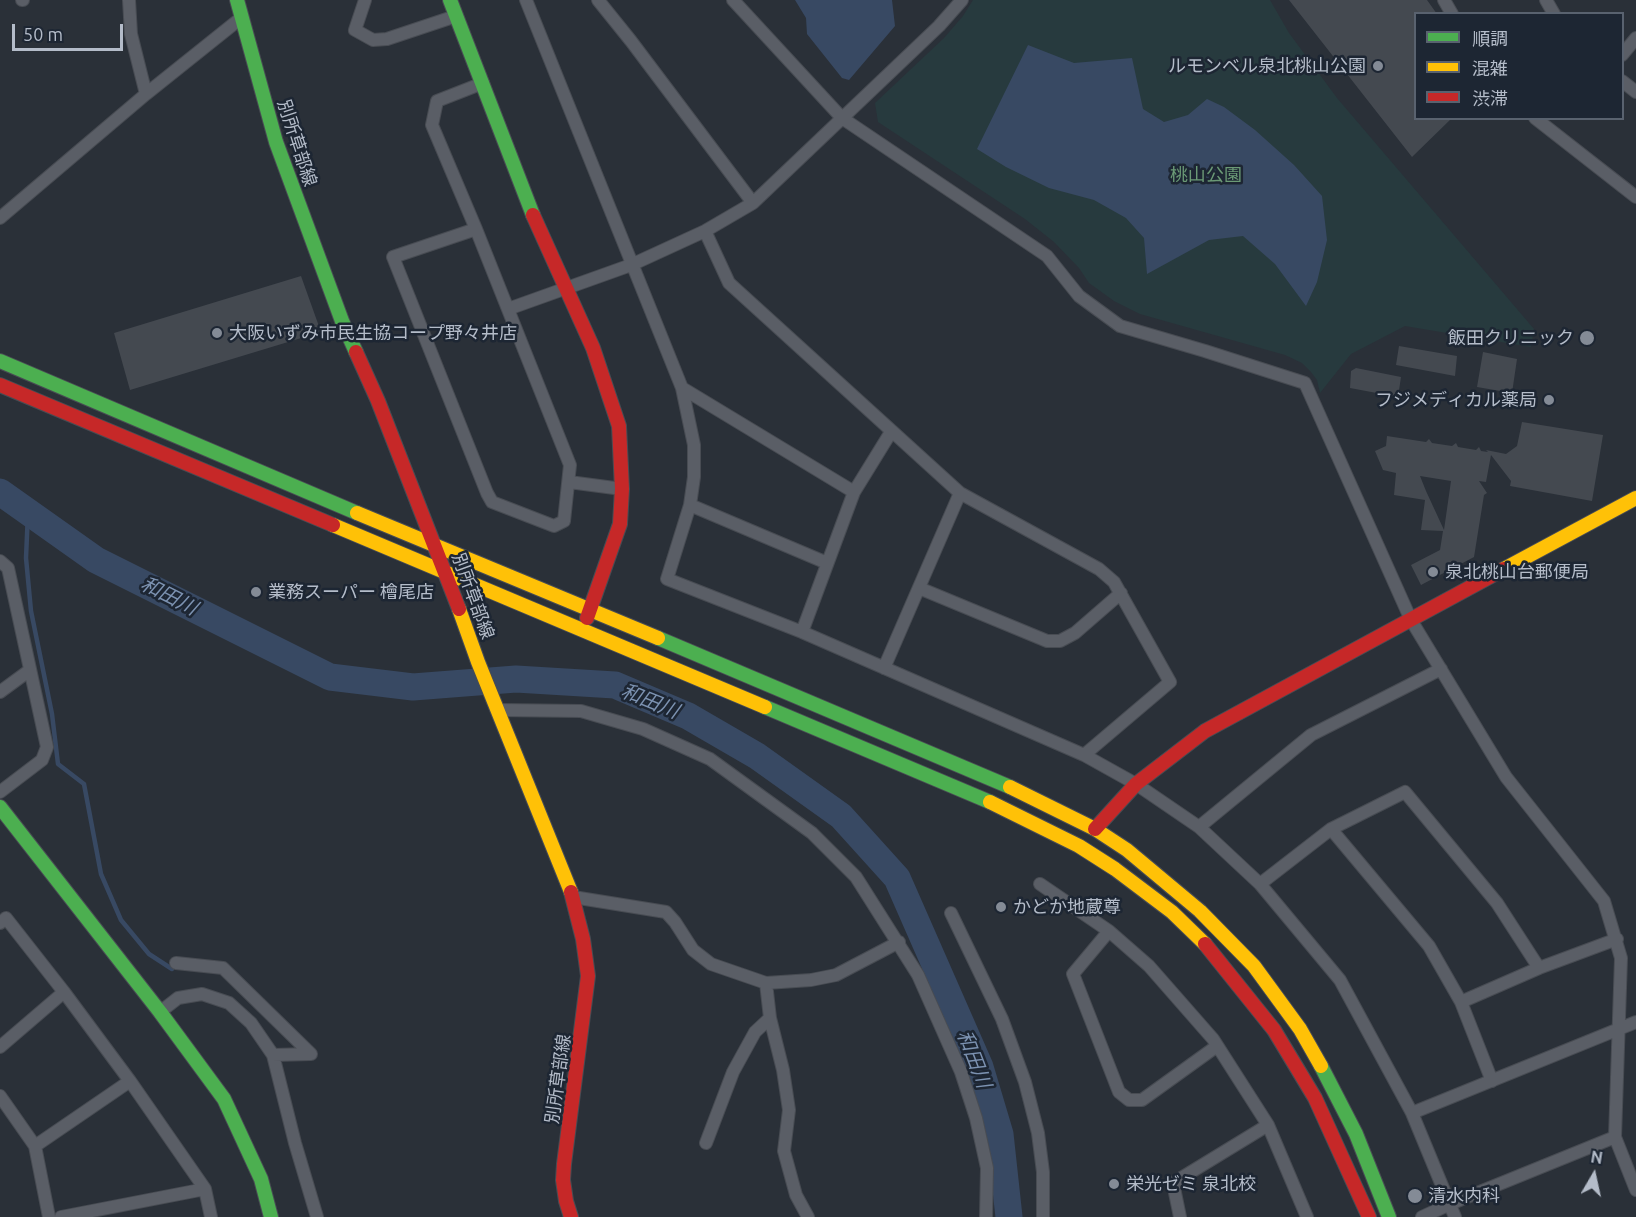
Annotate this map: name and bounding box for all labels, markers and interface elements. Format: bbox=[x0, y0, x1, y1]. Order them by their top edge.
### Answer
scale bar bbox=[15, 12, 126, 50]
legend bbox=[1414, 12, 1624, 120]
text: 50 m bbox=[23, 24, 63, 44]
text: 順調 bbox=[1472, 28, 1508, 48]
place label: ルモンベル泉北桃山公園 bbox=[1168, 55, 1366, 77]
text: 混雑 bbox=[1472, 58, 1508, 78]
marker: ルモンベル泉北桃山公園 bbox=[1371, 59, 1385, 73]
text: 渋滞 bbox=[1472, 88, 1508, 108]
street label: 別所草部線 bbox=[273, 97, 321, 189]
park label: 桃山公園 bbox=[1170, 164, 1242, 186]
place label: 大阪いずみ市民生協コープ野々井店 bbox=[229, 322, 517, 344]
marker: 大阪いずみ市民生協コープ野々井店 bbox=[210, 326, 224, 340]
place label: 飯田クリニック bbox=[1448, 327, 1574, 349]
marker: 飯田クリニック bbox=[1578, 329, 1596, 347]
place label: フジメディカル薬局 bbox=[1375, 389, 1537, 411]
marker: フジメディカル薬局 bbox=[1542, 393, 1556, 407]
street label: 別所草部線 bbox=[447, 550, 499, 642]
place label: 泉北桃山台郵便局 bbox=[1445, 561, 1589, 583]
marker: 泉北桃山台郵便局 bbox=[1426, 565, 1440, 579]
water label: 和田川 bbox=[137, 572, 201, 620]
place label: 業務スーパー 檜尾店 bbox=[268, 581, 434, 603]
marker: 業務スーパー 檜尾店 bbox=[249, 585, 263, 599]
water label: 和田川 bbox=[618, 679, 682, 723]
place label: かどか地蔵尊 bbox=[1013, 896, 1121, 918]
marker: かどか地蔵尊 bbox=[994, 900, 1008, 914]
water label: 和田川 bbox=[952, 1027, 996, 1091]
street label: 別所草部線 bbox=[541, 1033, 575, 1125]
north arrow bbox=[1564, 1145, 1624, 1205]
text: N bbox=[1590, 1147, 1604, 1167]
place label: 栄光ゼミ 泉北校 bbox=[1126, 1173, 1256, 1195]
marker: 栄光ゼミ 泉北校 bbox=[1107, 1177, 1121, 1191]
place label: 清水内科 bbox=[1428, 1185, 1500, 1207]
marker: 清水内科 bbox=[1406, 1187, 1424, 1205]

